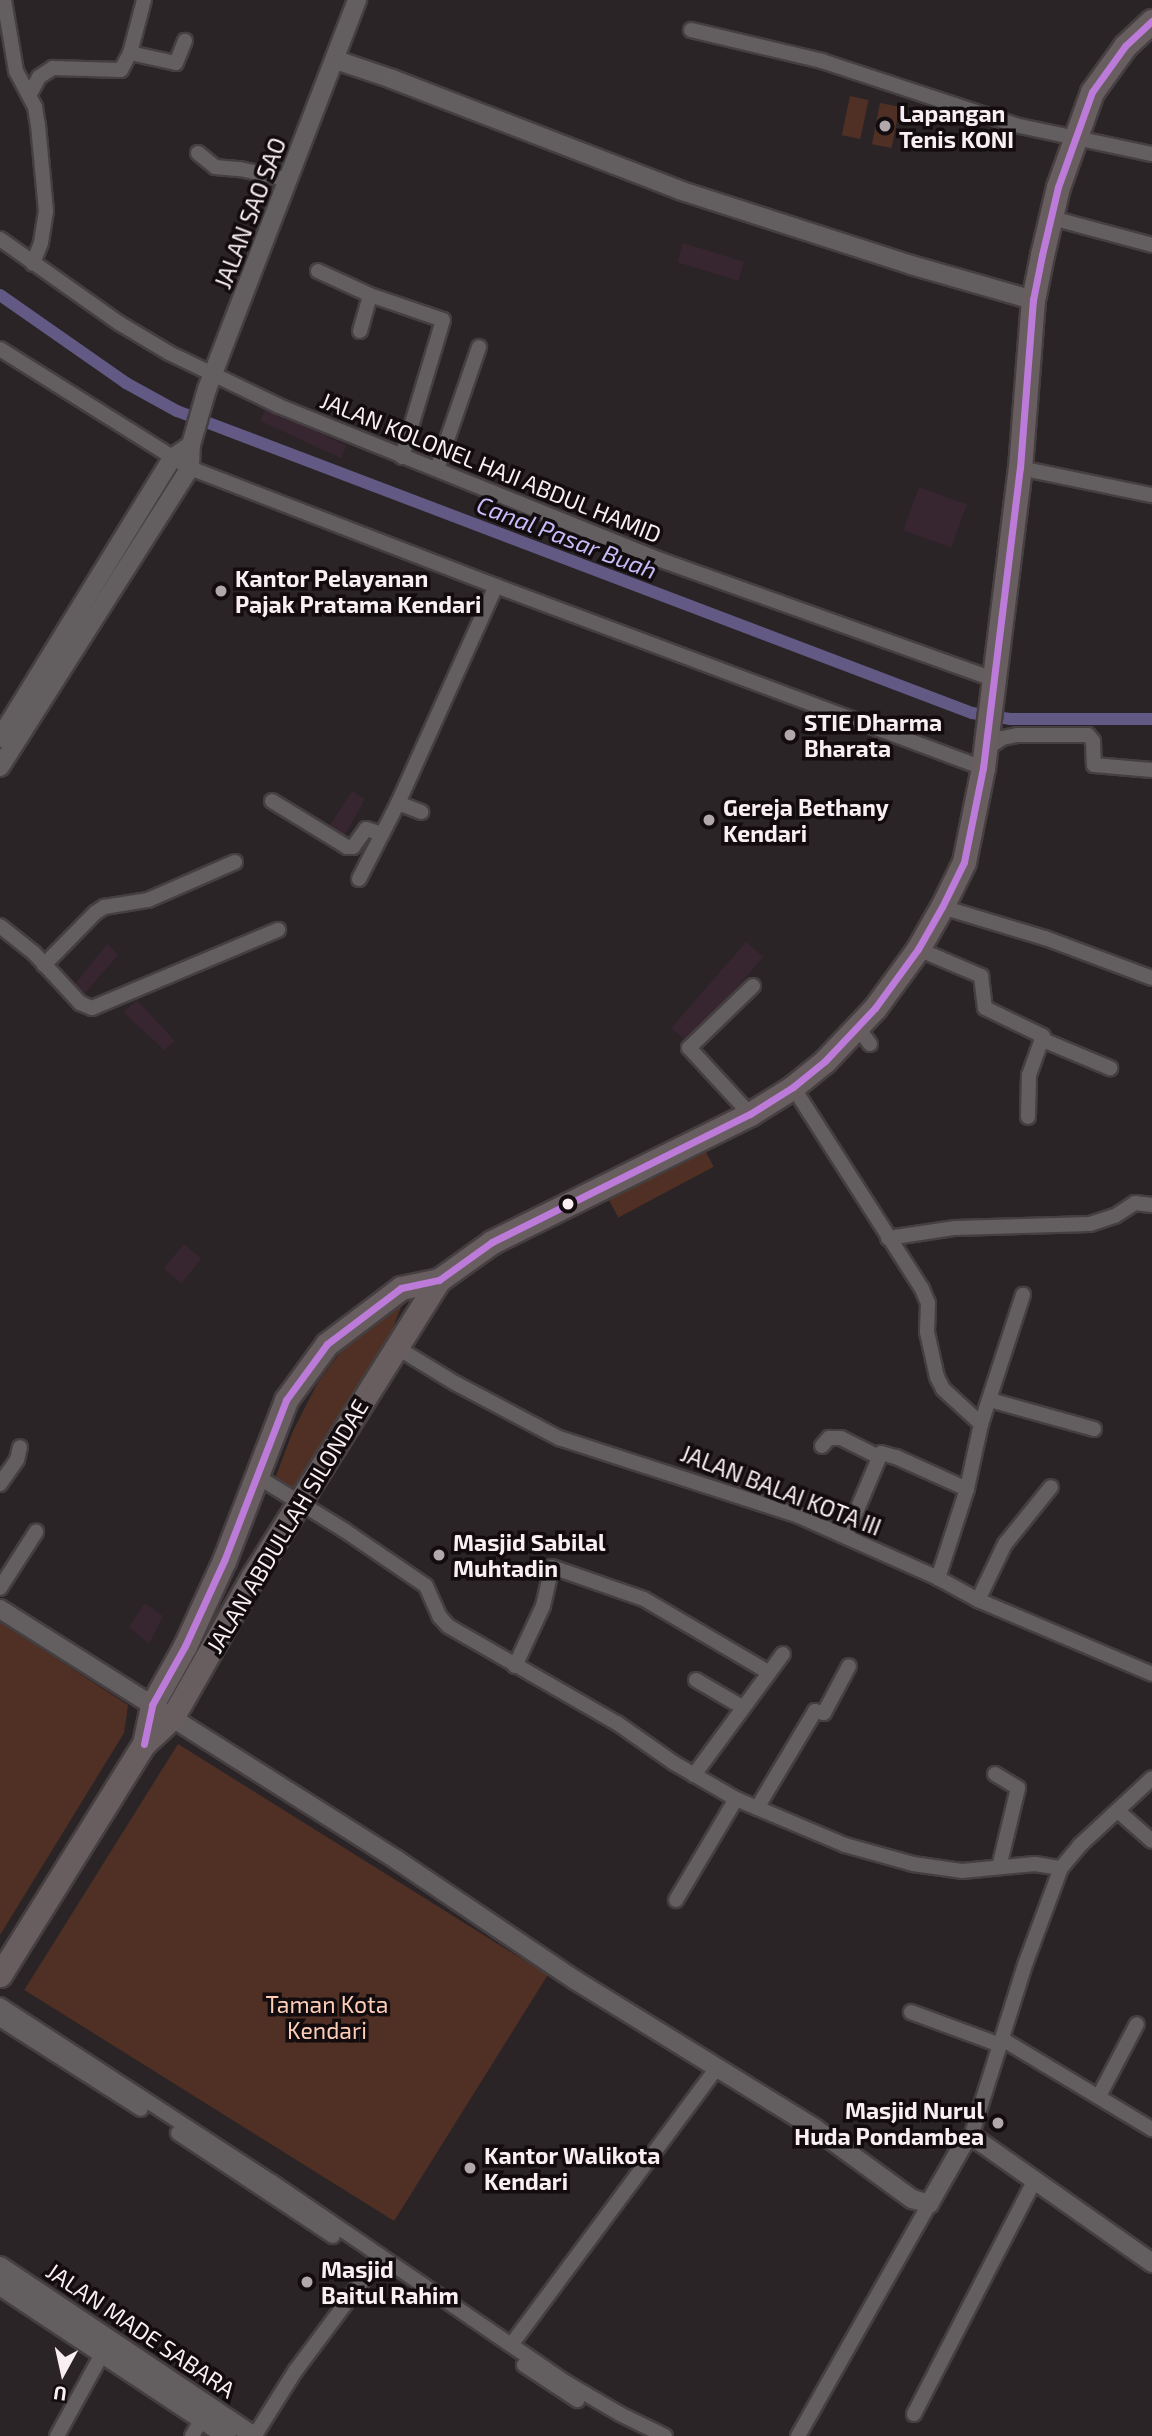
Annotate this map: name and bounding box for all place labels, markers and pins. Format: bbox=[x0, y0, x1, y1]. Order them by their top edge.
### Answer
place label: Lapangan Tenis KONI bbox=[899, 99, 1014, 153]
marker: Lapangan Tenis KONI bbox=[877, 118, 893, 134]
place label: Kantor Pelayanan Pajak Pratama Kendari bbox=[235, 564, 481, 618]
marker: Kantor Pelayanan Pajak Pratama Kendari bbox=[213, 583, 229, 599]
place label: STIE Dharma Bharata bbox=[804, 708, 942, 762]
marker: STIE Dharma Bharata bbox=[782, 727, 798, 743]
place label: Gereja Bethany Kendari bbox=[723, 793, 889, 847]
marker: Gereja Bethany Kendari bbox=[701, 812, 717, 828]
unlabelled marker bbox=[561, 1197, 575, 1211]
place label: Masjid Sabilal Muhtadin bbox=[453, 1528, 606, 1582]
marker: Masjid Sabilal Muhtadin bbox=[431, 1547, 447, 1563]
place label: Masjid Nurul Huda Pondambea bbox=[794, 2096, 984, 2150]
marker: Masjid Nurul Huda Pondambea bbox=[990, 2115, 1006, 2131]
place label: Kantor Walikota Kendari bbox=[484, 2141, 661, 2195]
marker: Kantor Walikota Kendari bbox=[462, 2160, 478, 2176]
place label: Masjid Baitul Rahim bbox=[321, 2255, 459, 2309]
marker: Masjid Baitul Rahim bbox=[299, 2274, 315, 2290]

